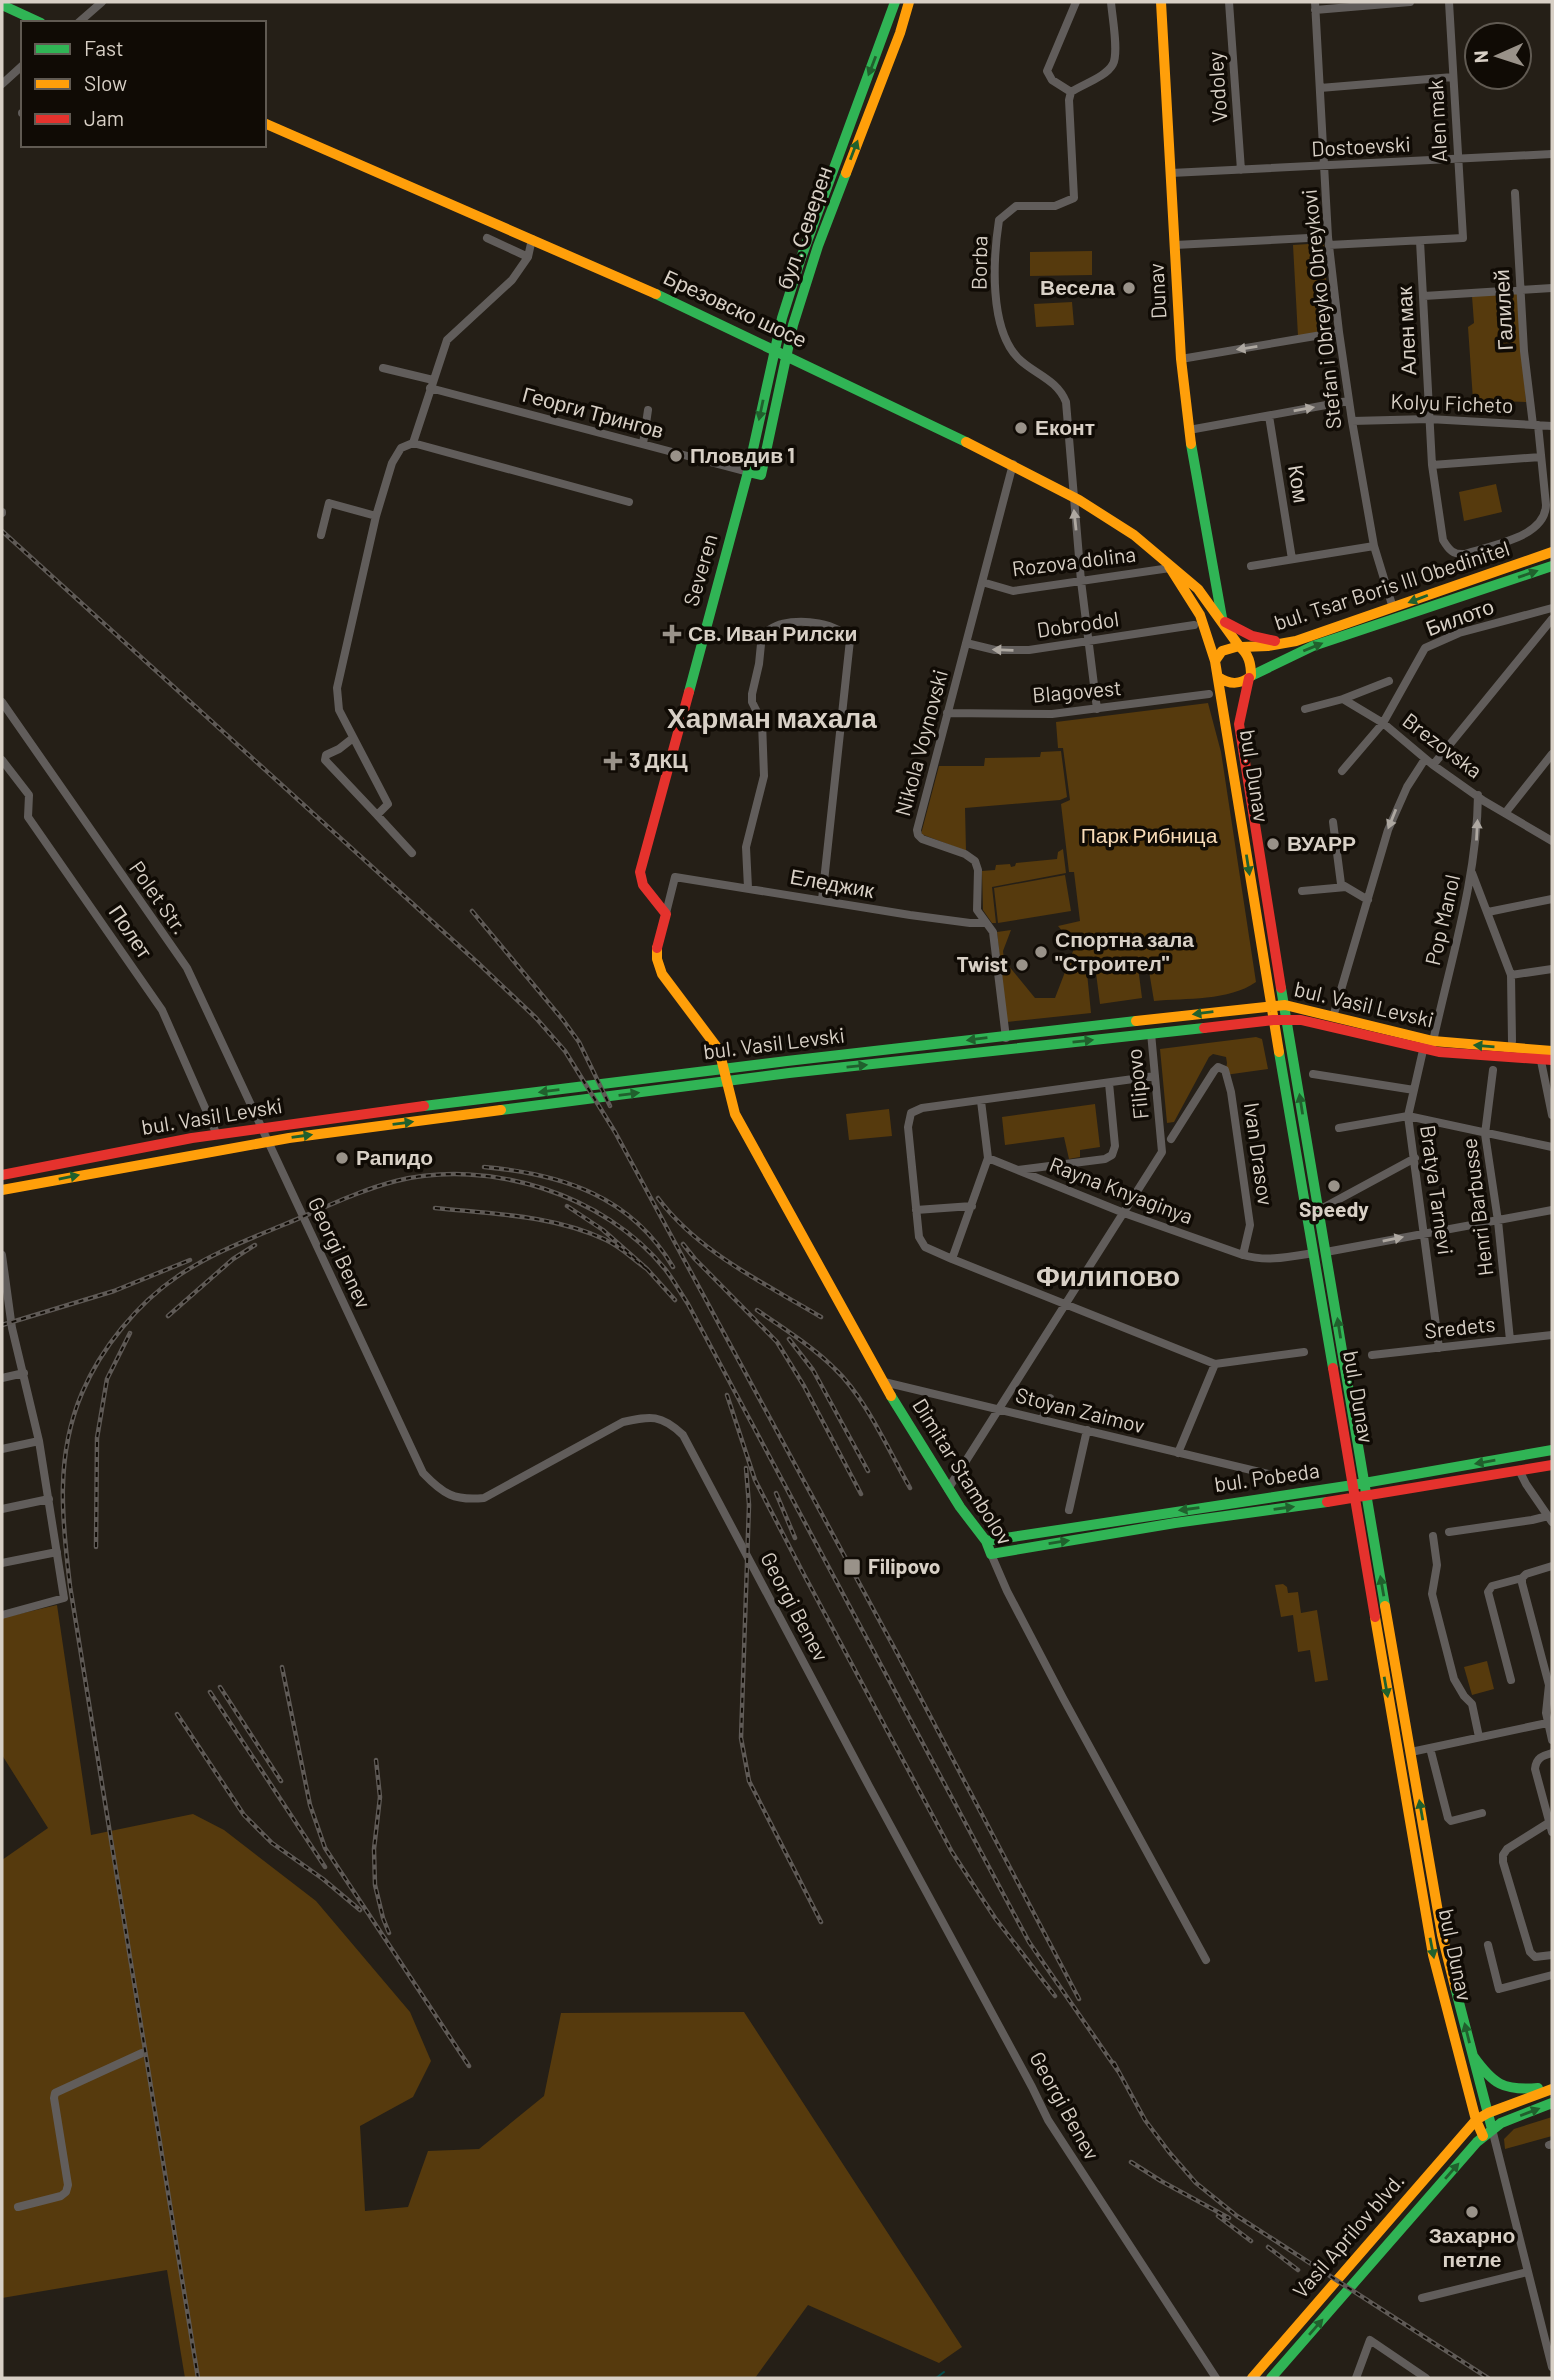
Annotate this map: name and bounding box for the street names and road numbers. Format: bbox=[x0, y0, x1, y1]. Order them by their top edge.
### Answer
street label: Vodoley bbox=[1202, 50, 1231, 123]
street label: Alen mak bbox=[1422, 79, 1451, 163]
street label: Dostoevski bbox=[1311, 130, 1411, 161]
street label: бул. Северен bbox=[771, 163, 836, 292]
street label: Stefan i Obreyko Obreykovi bbox=[1295, 188, 1346, 430]
street label: Borba bbox=[966, 236, 991, 290]
street label: Dunav bbox=[1143, 263, 1170, 320]
street label: Брезовско шосе bbox=[660, 264, 811, 352]
street label: Галилей bbox=[1488, 269, 1517, 351]
street label: Ален мак bbox=[1391, 285, 1420, 376]
street label: Георги Трингов bbox=[520, 381, 667, 442]
street label: Kolyu Ficheto bbox=[1390, 388, 1514, 417]
street label: Ком bbox=[1284, 463, 1315, 505]
street label: Severen bbox=[677, 531, 722, 609]
street label: bul. Tsar Boris III Obedinitel bbox=[1271, 535, 1512, 634]
street label: Rozova dolina bbox=[1011, 541, 1137, 581]
street label: Билото bbox=[1422, 593, 1497, 640]
street label: Dobrodol bbox=[1035, 605, 1120, 642]
street label: Nikola Voynovski bbox=[889, 667, 952, 819]
street label: Blagovest bbox=[1031, 674, 1122, 707]
street label: Brezovska bbox=[1398, 707, 1487, 783]
street label: bul. Dunav bbox=[1236, 728, 1275, 824]
street label: Polet Str. bbox=[125, 856, 194, 939]
street label: Еледжик bbox=[788, 863, 877, 902]
street label: Pop Manol bbox=[1419, 872, 1464, 968]
street label: Полет bbox=[104, 900, 158, 963]
street label: bul. Vasil Levski bbox=[1292, 975, 1436, 1032]
street label: bul. Vasil Levski bbox=[702, 1021, 846, 1064]
street label: Filipovo bbox=[1120, 1048, 1153, 1121]
street label: bul. Vasil Levski bbox=[140, 1092, 284, 1139]
street label: Ivan Drasov bbox=[1240, 1101, 1279, 1207]
street label: Bratya Tarnevi bbox=[1416, 1123, 1459, 1256]
street label: Henri Barbusse bbox=[1456, 1137, 1497, 1278]
street label: Rayna Knyaginya bbox=[1046, 1151, 1197, 1228]
street label: Georgi Benev bbox=[304, 1193, 377, 1312]
street label: Sredets bbox=[1423, 1310, 1497, 1343]
street label: bul. Dunav bbox=[1339, 1349, 1380, 1445]
street label: Stoyan Zaimov bbox=[1013, 1381, 1148, 1438]
street label: Dimitar Stambolov bbox=[908, 1393, 1018, 1549]
street label: bul. Pobeda bbox=[1213, 1457, 1321, 1496]
street label: Georgi Benev bbox=[756, 1547, 835, 1665]
street label: bul. Dunav bbox=[1435, 1906, 1478, 2003]
street label: Georgi Benev bbox=[1025, 2047, 1105, 2164]
street label: Vasil Aprilov blvd. bbox=[1287, 2168, 1409, 2303]

